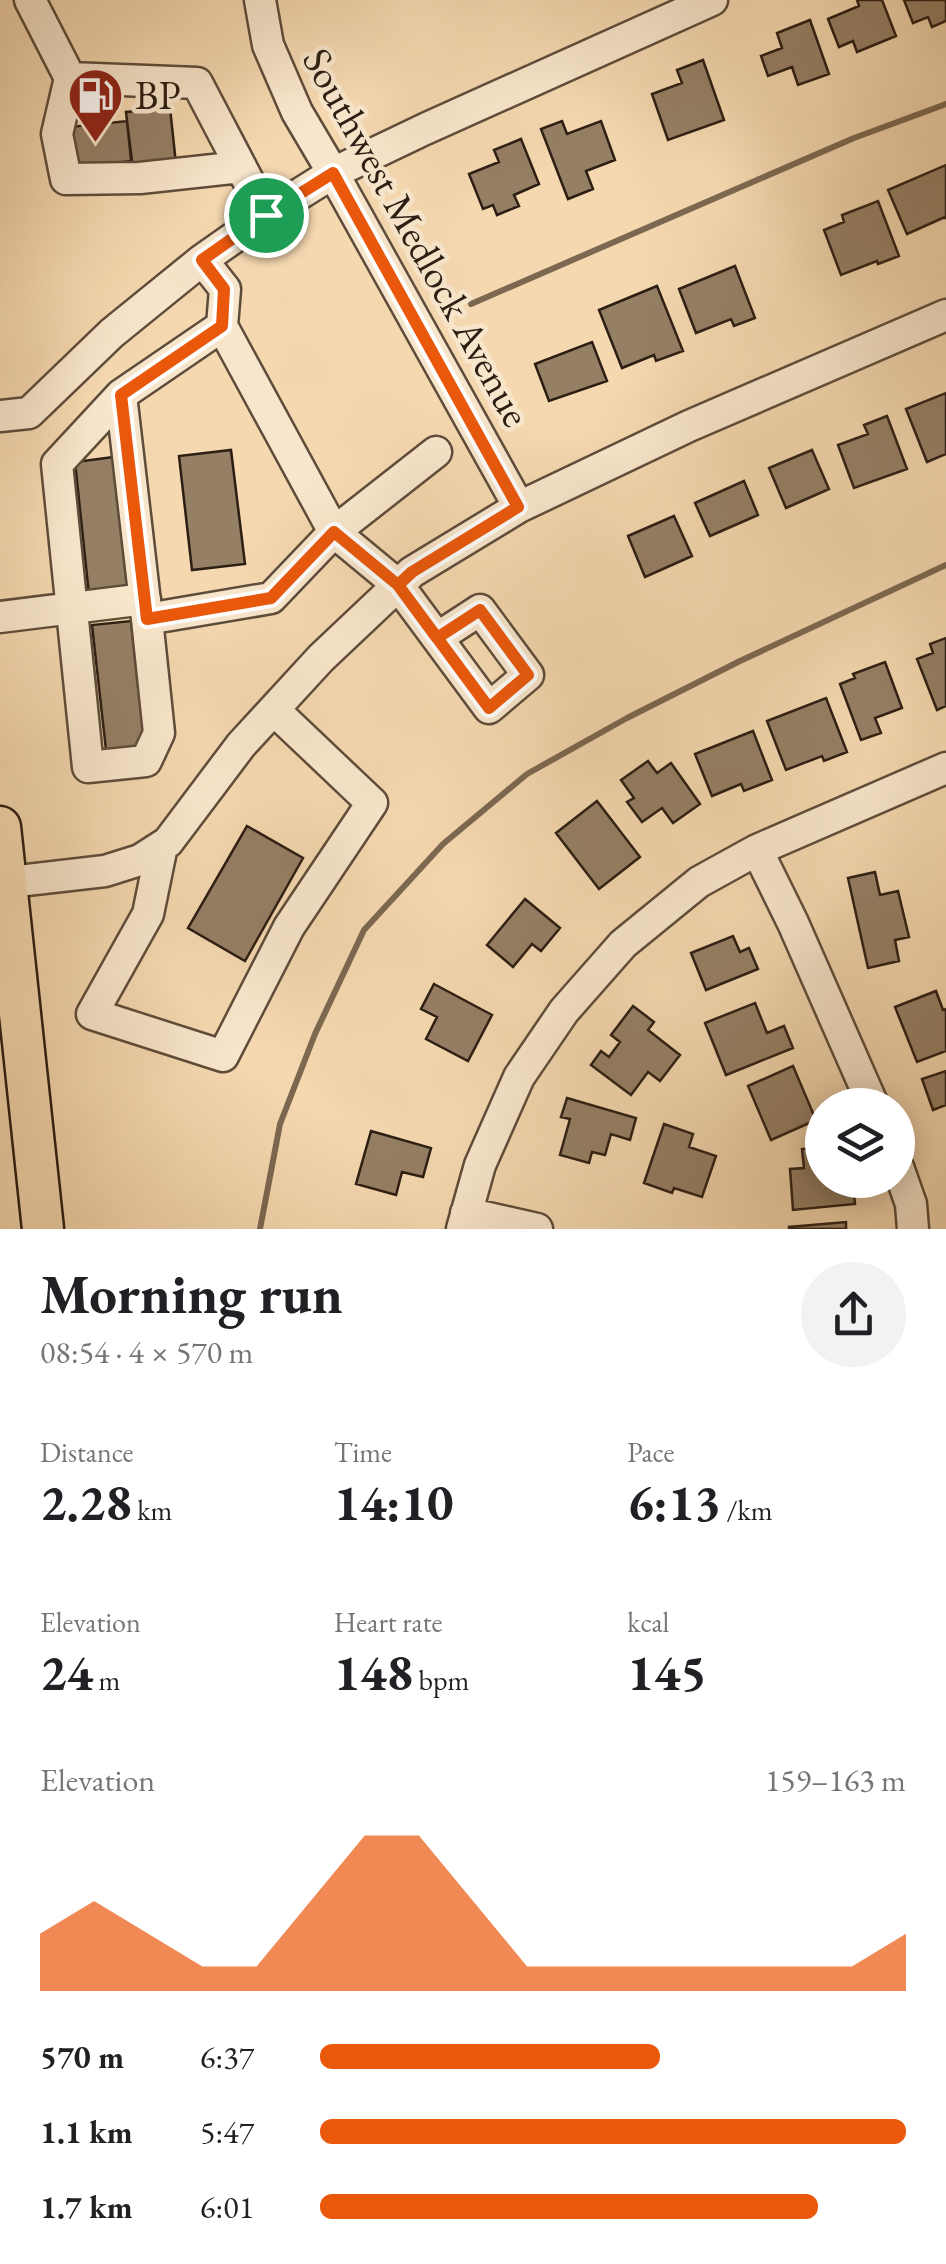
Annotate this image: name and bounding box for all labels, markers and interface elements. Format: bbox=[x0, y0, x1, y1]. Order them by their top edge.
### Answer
street label: Southwest Medlock Avenue bbox=[291, 39, 543, 435]
fuel station icon: BP bbox=[66, 65, 126, 144]
place label: BP bbox=[135, 69, 181, 121]
pin bbox=[224, 173, 309, 258]
icon: arrive bbox=[239, 188, 294, 243]
map controls bbox=[805, 1088, 915, 1198]
button: layers bbox=[805, 1088, 915, 1198]
text: Morning run bbox=[40, 1258, 343, 1329]
button: share bbox=[801, 1262, 906, 1367]
text: 08:54 · 4 × 570 m bbox=[40, 1331, 253, 1373]
text: Distance bbox=[40, 1434, 134, 1470]
text: Time bbox=[334, 1434, 392, 1470]
text: Pace bbox=[627, 1434, 674, 1470]
text: 2.28 bbox=[40, 1470, 132, 1535]
text: 14:10 bbox=[334, 1470, 454, 1535]
text: 6:13 bbox=[627, 1470, 721, 1535]
text: km bbox=[132, 1492, 172, 1528]
text: /km bbox=[721, 1492, 772, 1528]
text: Elevation bbox=[40, 1604, 141, 1640]
text: Heart rate bbox=[334, 1604, 442, 1640]
text: kcal bbox=[627, 1604, 669, 1640]
text: 24 bbox=[40, 1640, 93, 1705]
text: 148 bbox=[334, 1640, 413, 1705]
text: 145 bbox=[627, 1640, 707, 1705]
text: m bbox=[93, 1662, 120, 1698]
text: bpm bbox=[413, 1662, 469, 1698]
text: Elevation bbox=[40, 1759, 155, 1801]
text: 159–163 m bbox=[765, 1759, 906, 1801]
text: 570 m bbox=[40, 2036, 124, 2078]
text: 6:37 bbox=[200, 2036, 254, 2078]
text: 1.1 km bbox=[40, 2111, 133, 2153]
text: 5:47 bbox=[200, 2111, 254, 2153]
text: 1.7 km bbox=[40, 2186, 133, 2228]
text: 6:01 bbox=[200, 2186, 254, 2228]

